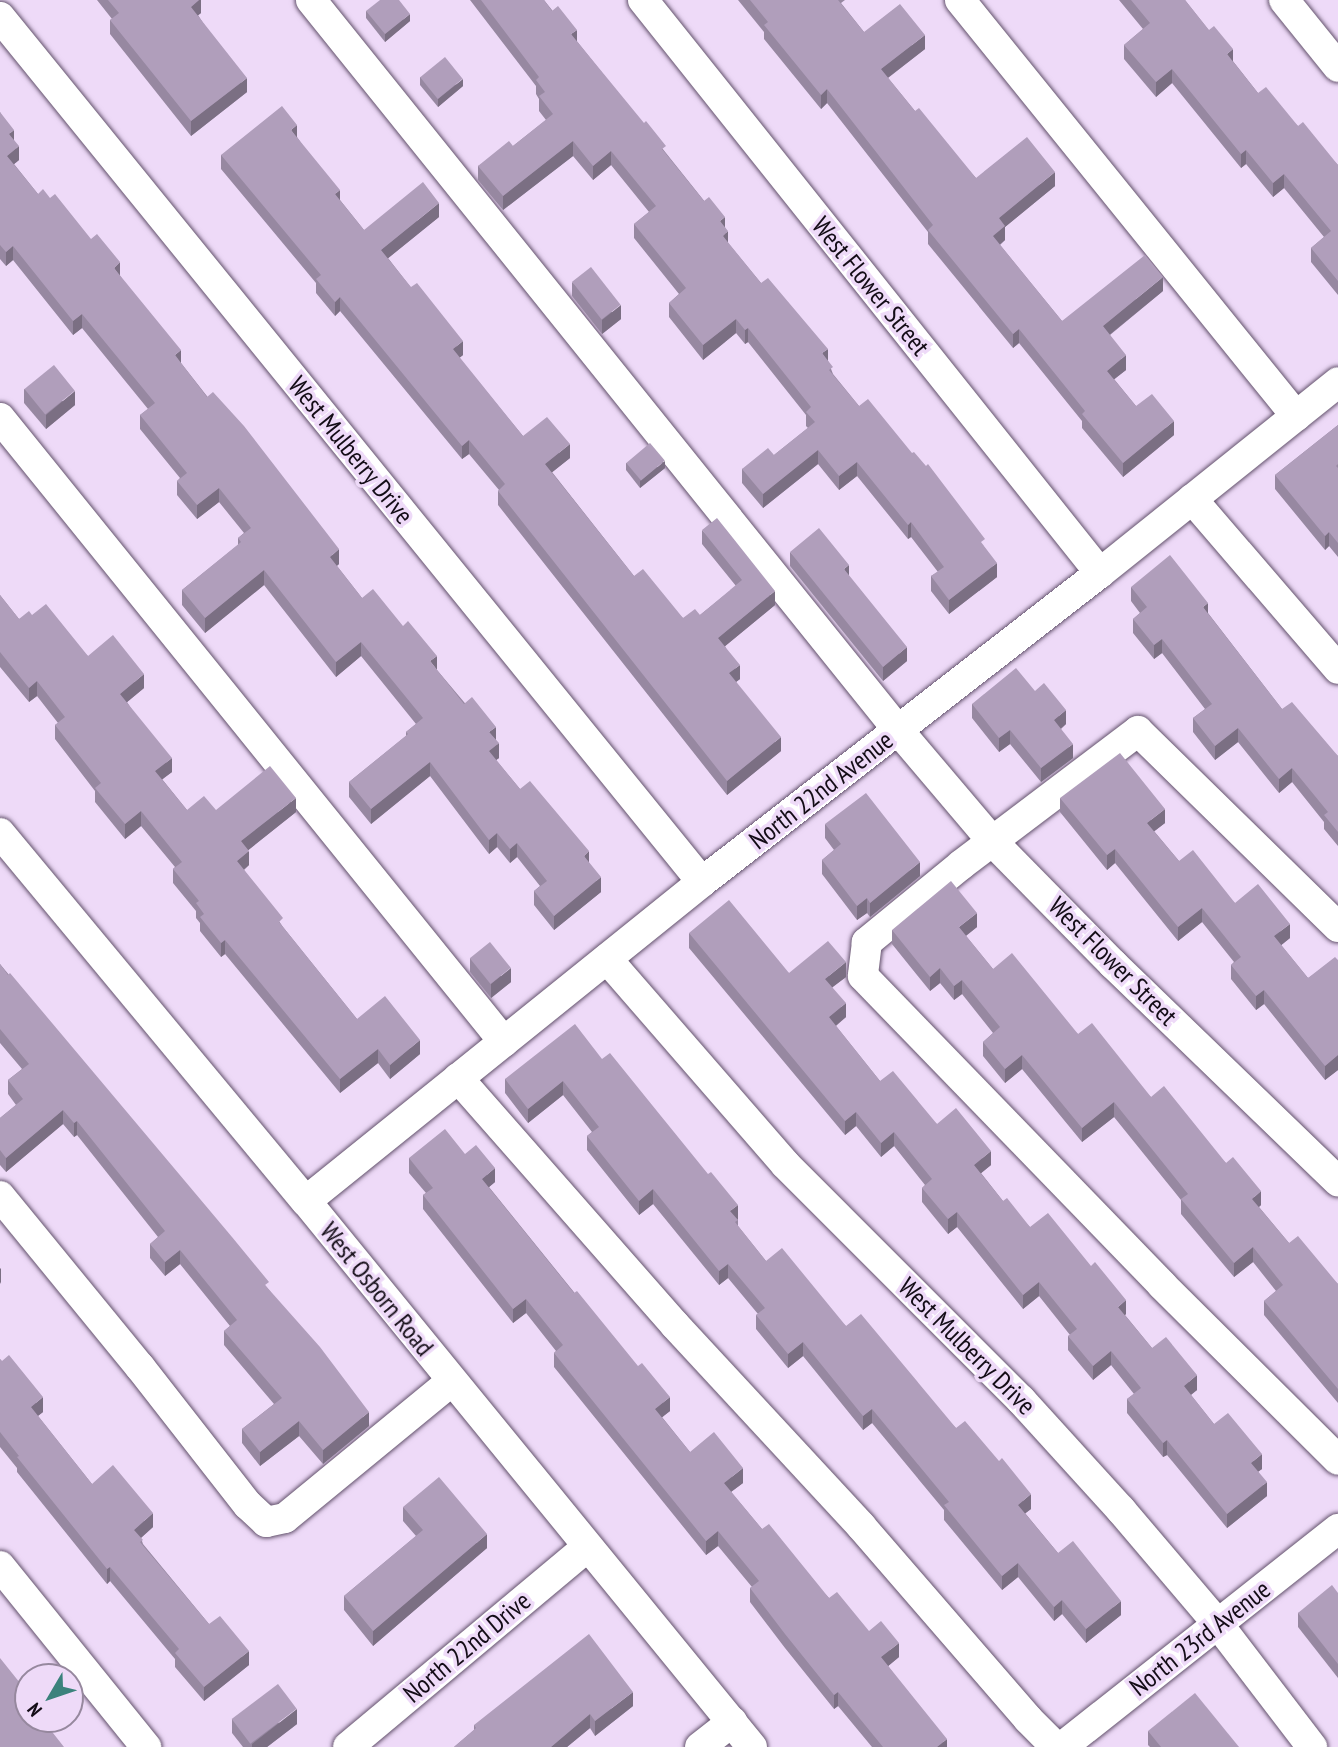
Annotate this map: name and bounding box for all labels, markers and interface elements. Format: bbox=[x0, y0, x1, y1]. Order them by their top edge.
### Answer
street label: West Flower Street bbox=[806, 211, 936, 361]
street label: West Mulberry Drive bbox=[282, 370, 420, 530]
street label: North 22nd Avenue bbox=[743, 724, 899, 856]
street label: West Flower Street bbox=[1042, 890, 1184, 1032]
street label: West Osborn Road bbox=[314, 1216, 440, 1362]
street label: West Mulberry Drive bbox=[892, 1271, 1042, 1421]
street label: North 23rd Avenue bbox=[1123, 1573, 1277, 1703]
street label: North 22nd Drive bbox=[397, 1585, 537, 1709]
north arrow bbox=[14, 1663, 84, 1733]
text: N bbox=[22, 1698, 47, 1722]

